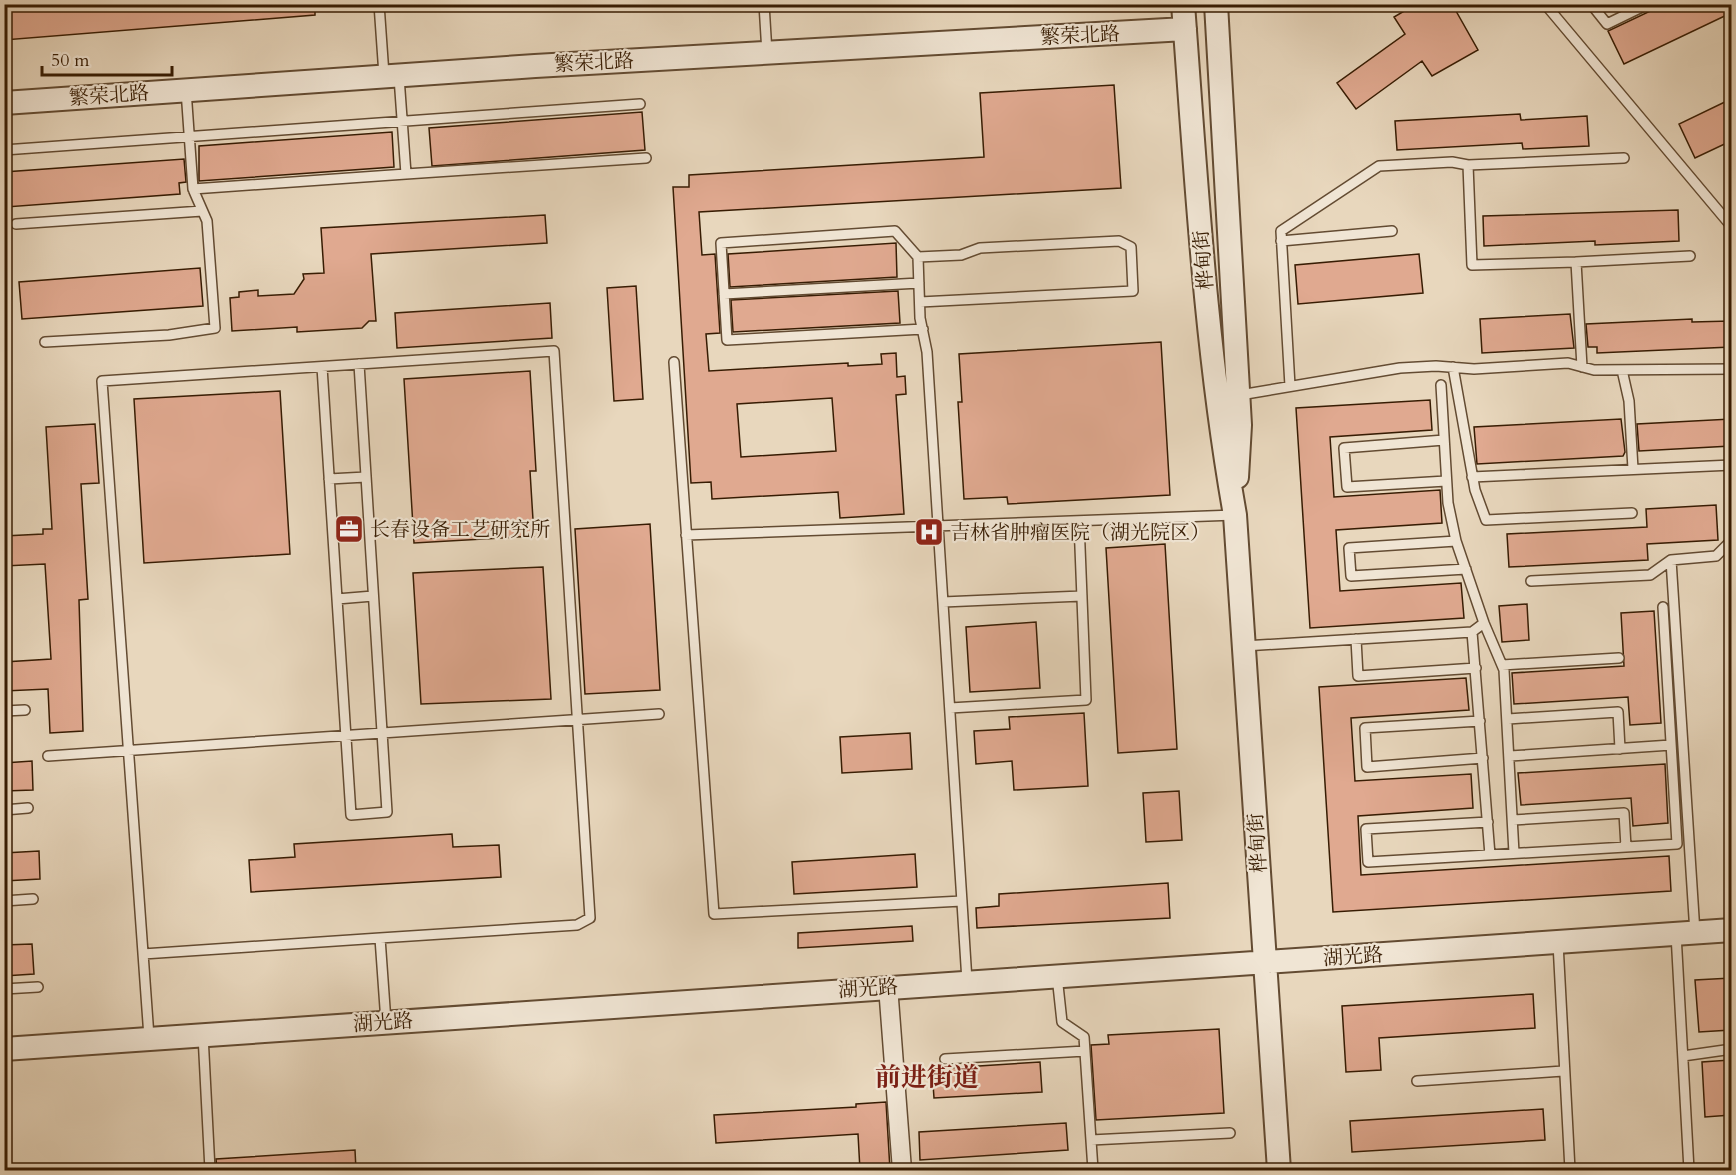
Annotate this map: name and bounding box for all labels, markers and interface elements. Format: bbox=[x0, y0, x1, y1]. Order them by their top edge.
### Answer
street label: 繁荣北路 bbox=[1039, 20, 1121, 51]
scale bar bbox=[42, 39, 172, 77]
street label: 繁荣北路 bbox=[553, 47, 635, 78]
text: 50 m bbox=[51, 48, 90, 73]
street label: 繁荣北路 bbox=[68, 79, 150, 112]
street label: 桦甸街 bbox=[1187, 229, 1220, 291]
office icon: 长春设备工艺研究所 bbox=[333, 513, 365, 545]
place label: 长春设备工艺研究所 bbox=[370, 516, 550, 543]
hospital icon: 吉林省肿瘤医院（湖光院区） bbox=[913, 516, 945, 548]
place label: 吉林省肿瘤医院（湖光院区） bbox=[950, 519, 1210, 546]
street label: 桦甸街 bbox=[1242, 812, 1273, 874]
street label: 湖光路 bbox=[1322, 941, 1384, 972]
street label: 湖光路 bbox=[837, 973, 899, 1004]
street label: 湖光路 bbox=[352, 1007, 414, 1038]
district label: 前进街道 bbox=[875, 1060, 979, 1095]

